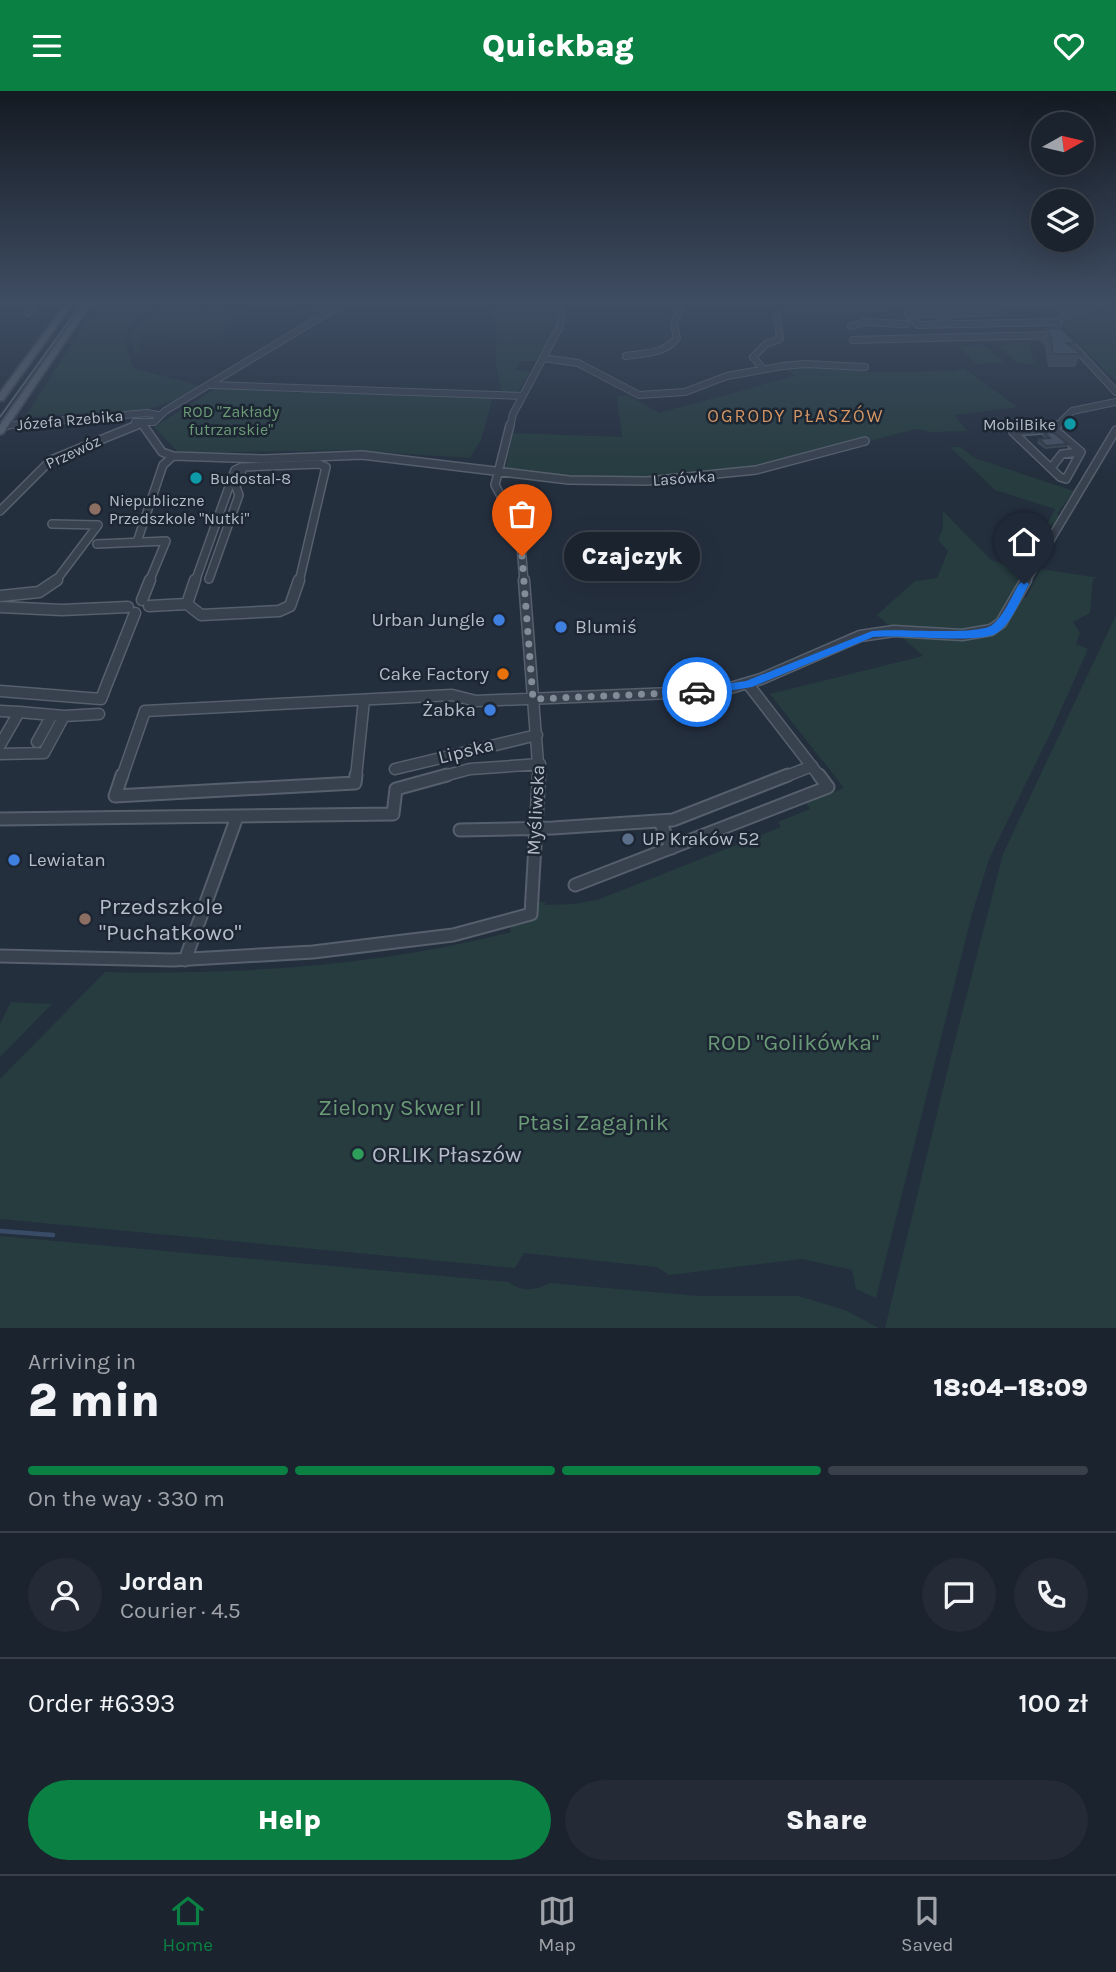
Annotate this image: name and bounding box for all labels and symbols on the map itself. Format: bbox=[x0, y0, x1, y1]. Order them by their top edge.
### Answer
north arrow bbox=[1031, 112, 1094, 175]
park label: ROD "Zakłady futrzarskie" bbox=[183, 402, 280, 439]
district label: OGRODY PŁASZÓW bbox=[707, 404, 885, 427]
street label: Józefa Rzebika bbox=[16, 406, 124, 434]
place label: MobilBike bbox=[983, 415, 1056, 434]
marker: MobilBike bbox=[1062, 416, 1078, 432]
street label: Przewóz bbox=[43, 431, 103, 473]
street label: Lasówka bbox=[652, 466, 716, 490]
place label: Budostal-8 bbox=[210, 469, 291, 488]
marker: Budostal-8 bbox=[188, 470, 204, 486]
pin bbox=[492, 484, 552, 556]
place label: Niepubliczne Przedszkole "Nutki" bbox=[109, 491, 249, 528]
marker: Niepubliczne Przedszkole "Nutki" bbox=[87, 501, 103, 517]
pin bbox=[994, 512, 1054, 584]
callout: Czajczyk bbox=[564, 531, 700, 581]
place label: Urban Jungle bbox=[372, 609, 485, 631]
marker: Urban Jungle bbox=[491, 612, 507, 628]
place label: Blumiś bbox=[575, 616, 637, 638]
marker: Blumiś bbox=[553, 619, 569, 635]
courier bbox=[662, 657, 732, 727]
place label: Cake Factory bbox=[379, 663, 489, 685]
marker: Cake Factory bbox=[495, 666, 511, 682]
place label: Żabka bbox=[422, 699, 476, 721]
marker: Żabka bbox=[482, 702, 498, 718]
street label: Lipska bbox=[436, 733, 496, 769]
street label: Myśliwska bbox=[523, 764, 549, 856]
place label: UP Kraków 52 bbox=[642, 828, 759, 850]
marker: UP Kraków 52 bbox=[620, 831, 636, 847]
place label: Lewiatan bbox=[28, 849, 106, 871]
marker: Lewiatan bbox=[6, 852, 22, 868]
place label: Przedszkole "Puchatkowo" bbox=[99, 893, 241, 946]
marker: Przedszkole "Puchatkowo" bbox=[77, 911, 93, 927]
park label: ROD "Golikówka" bbox=[707, 1029, 879, 1056]
park label: Zielony Skwer II bbox=[318, 1094, 482, 1121]
park label: Ptasi Zagajnik bbox=[517, 1109, 669, 1136]
place label: ORLIK Płaszów bbox=[372, 1141, 522, 1168]
marker: ORLIK Płaszów bbox=[350, 1146, 366, 1162]

